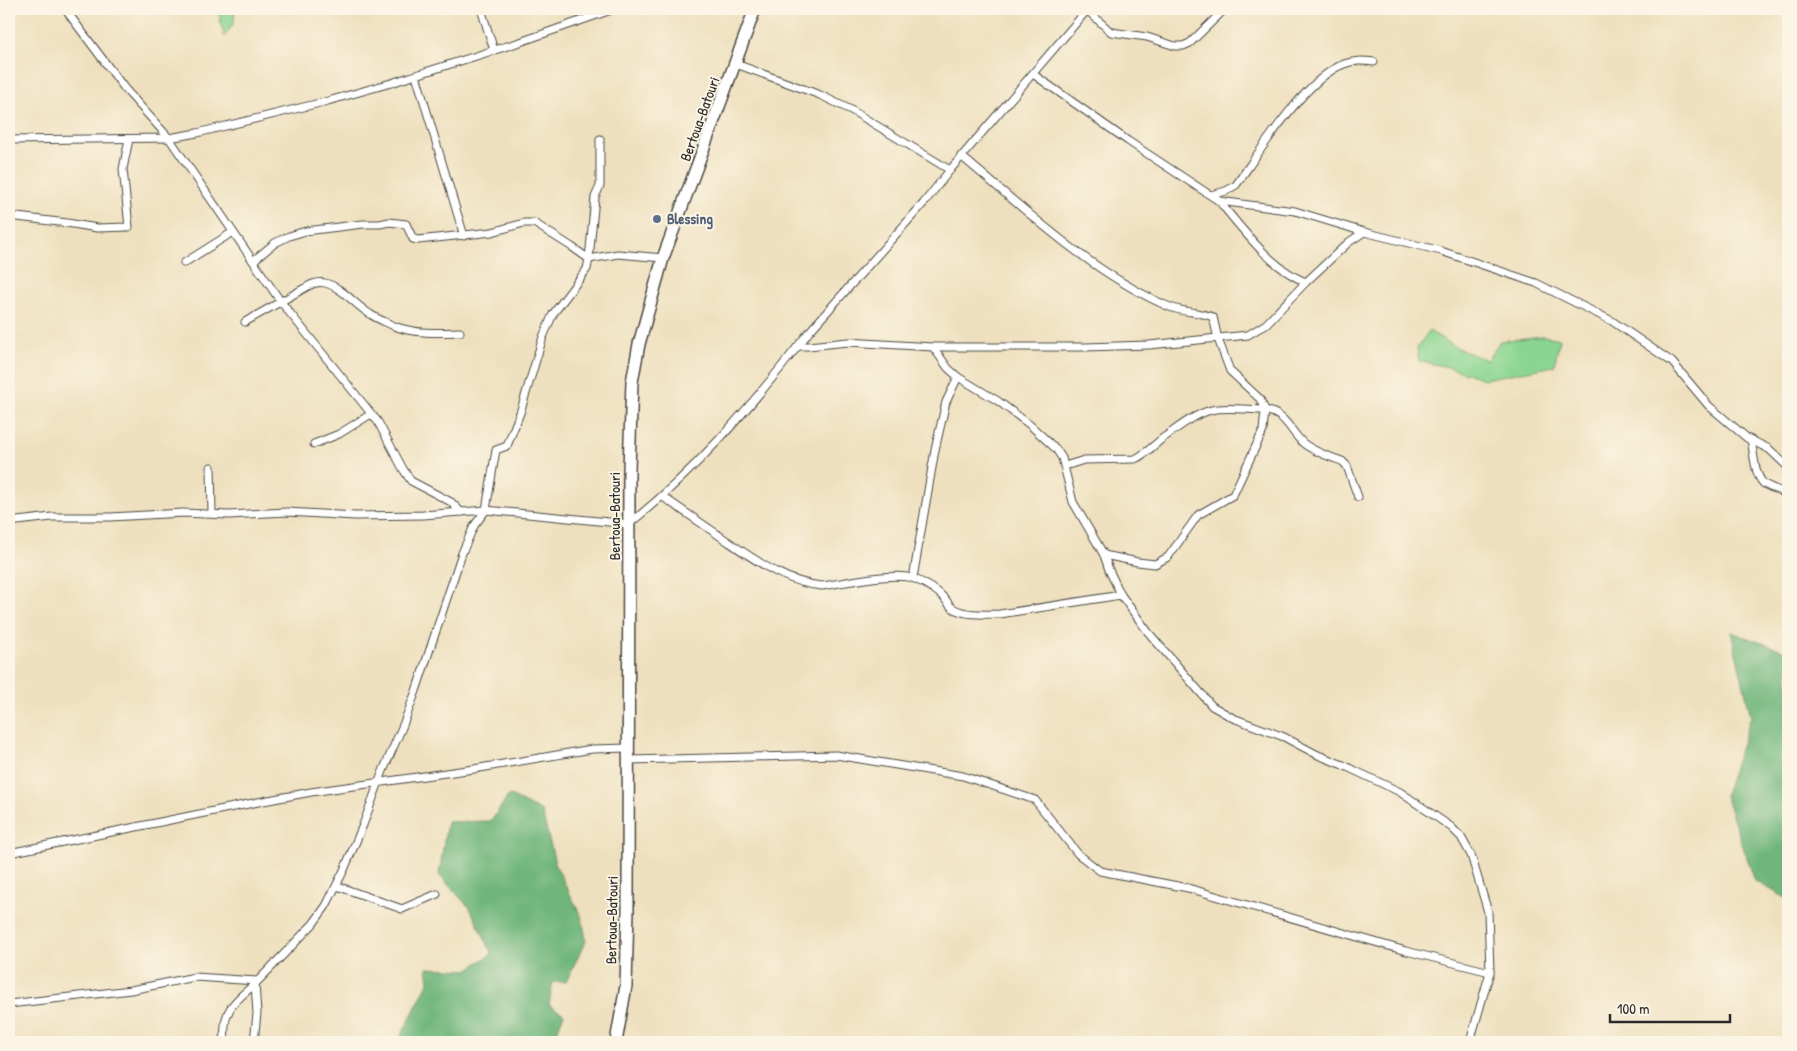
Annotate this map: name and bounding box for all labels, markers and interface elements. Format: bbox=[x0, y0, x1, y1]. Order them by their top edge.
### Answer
street label: Bertoua-Batouri bbox=[675, 74, 725, 164]
place label: Blessing bbox=[667, 208, 713, 230]
marker: Blessing bbox=[651, 213, 663, 225]
street label: Bertoua-Batouri bbox=[604, 472, 625, 560]
street label: Bertoua-Batouri bbox=[600, 876, 623, 964]
scale bar bbox=[1610, 991, 1730, 1023]
text: 100 m bbox=[1617, 998, 1650, 1019]

